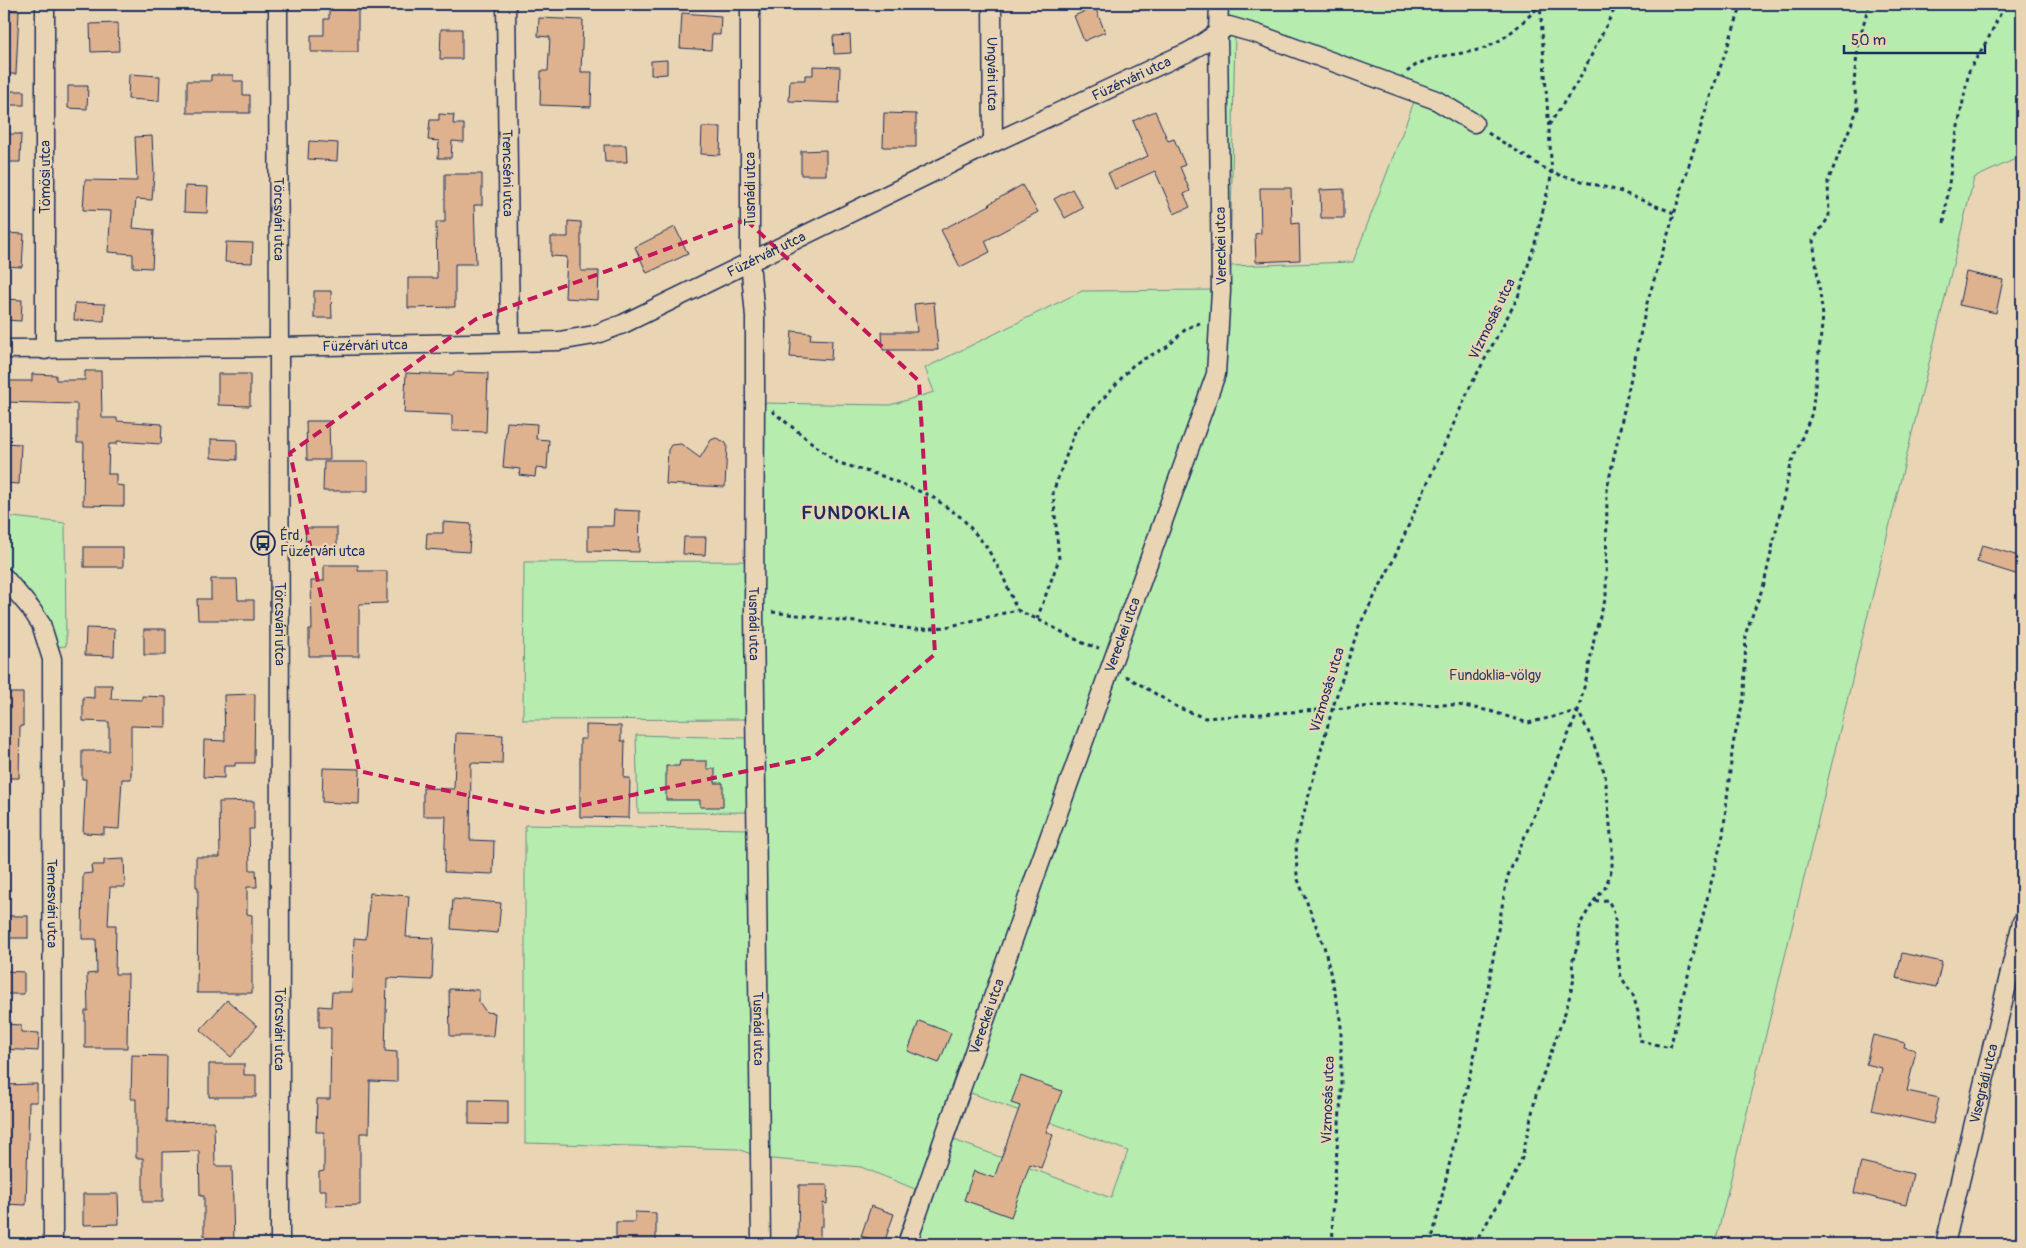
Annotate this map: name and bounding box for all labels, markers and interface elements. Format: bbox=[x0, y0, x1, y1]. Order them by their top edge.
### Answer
scale bar bbox=[1844, 22, 1985, 54]
text: 50 m bbox=[1851, 31, 1886, 50]
street label: Ungvári utca bbox=[984, 37, 1001, 111]
street label: Füzérvári utca bbox=[1089, 53, 1173, 104]
street label: Trencséni utca bbox=[499, 129, 517, 217]
street label: Tömösi utca bbox=[37, 140, 54, 214]
street label: Tusnádi utca bbox=[742, 152, 759, 226]
street label: Törcsvári utca bbox=[270, 177, 288, 261]
street label: Vereckei utca bbox=[1212, 207, 1230, 285]
street label: Füzérvári utca bbox=[724, 228, 808, 280]
street label: Vízmosás utca bbox=[1465, 276, 1519, 362]
street label: Füzérvári utca bbox=[322, 336, 408, 355]
district label: FUNDOKLIA bbox=[801, 501, 911, 525]
place label: Érd, Füzérvári utca bbox=[280, 526, 365, 560]
bus stop icon: Érd, Füzérvári utca bbox=[250, 530, 276, 556]
street label: Törcsvári utca bbox=[271, 582, 288, 666]
street label: Tusnádi utca bbox=[745, 587, 763, 661]
street label: Vereckei utca bbox=[1101, 595, 1143, 675]
street label: Vízmosás utca bbox=[1306, 645, 1348, 735]
park label: Fundoklia-völgy bbox=[1449, 667, 1541, 684]
street label: Temesvári utca bbox=[44, 859, 61, 948]
street label: Vereckei utca bbox=[965, 976, 1007, 1056]
street label: Törcsvári utca bbox=[271, 987, 288, 1071]
street label: Tusnádi utca bbox=[750, 992, 768, 1066]
street label: Visegrádi utca bbox=[1966, 1042, 2001, 1125]
street label: Vízmosás utca bbox=[1318, 1056, 1338, 1144]

